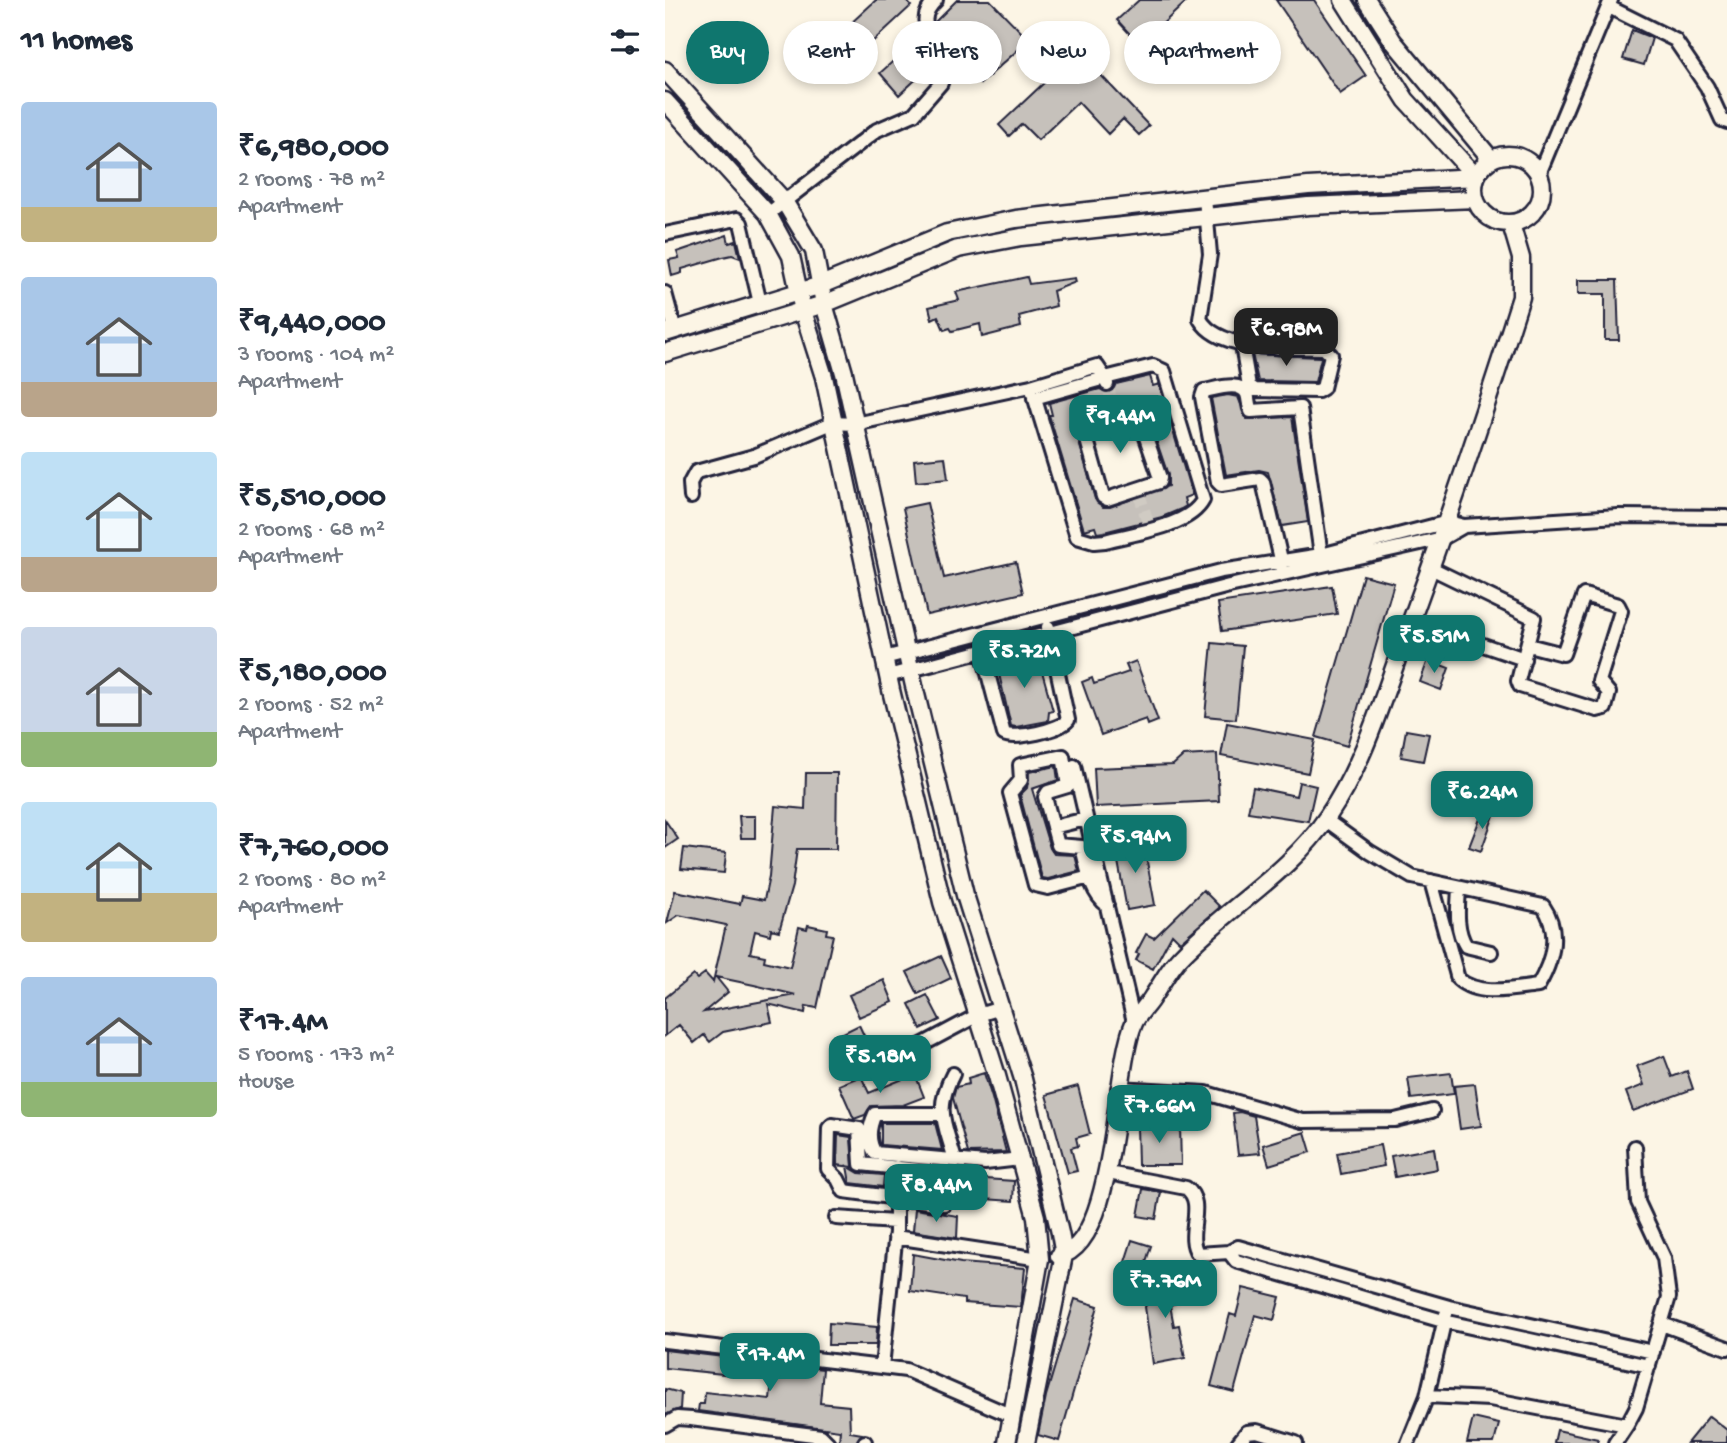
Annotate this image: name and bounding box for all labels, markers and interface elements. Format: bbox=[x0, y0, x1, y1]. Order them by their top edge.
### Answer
chip: Buy bbox=[686, 21, 769, 84]
chip: Rent bbox=[783, 21, 878, 84]
chip: Filters bbox=[892, 21, 1002, 84]
chip: New bbox=[1016, 21, 1110, 84]
chip: Apartment bbox=[1124, 21, 1281, 84]
icon: filters bbox=[606, 23, 644, 61]
text: 11 homes bbox=[21, 25, 132, 60]
icon: home bbox=[77, 130, 161, 214]
text: ₹6,980,000 bbox=[238, 132, 389, 167]
text: 2 rooms · 78 m² bbox=[238, 167, 385, 194]
text: Apartment bbox=[238, 194, 342, 221]
icon: home bbox=[77, 305, 161, 389]
text: ₹9,440,000 bbox=[238, 307, 386, 342]
pin: ₹6.98M bbox=[1229, 308, 1343, 368]
text: ₹6.98M bbox=[1250, 317, 1322, 344]
text: 3 rooms · 104 m² bbox=[238, 342, 394, 369]
text: Apartment bbox=[238, 369, 342, 396]
pin: ₹9.44M bbox=[1063, 396, 1177, 455]
text: ₹9.44M bbox=[1085, 404, 1155, 431]
icon: home bbox=[77, 480, 161, 564]
text: ₹5,510,000 bbox=[238, 482, 386, 517]
text: 2 rooms · 68 m² bbox=[238, 517, 385, 544]
text: Apartment bbox=[238, 544, 342, 571]
pin: ₹5.51M bbox=[1377, 616, 1491, 675]
text: ₹5.51M bbox=[1399, 624, 1469, 651]
pin: ₹5.72M bbox=[967, 630, 1081, 690]
text: ₹5.72M bbox=[988, 639, 1060, 666]
icon: home bbox=[77, 655, 161, 739]
text: ₹5,180,000 bbox=[238, 657, 386, 692]
text: 2 rooms · 52 m² bbox=[238, 692, 384, 719]
text: Apartment bbox=[238, 719, 342, 746]
pin: ₹6.24M bbox=[1425, 772, 1539, 831]
text: ₹6.24M bbox=[1447, 780, 1517, 807]
pin: ₹5.94M bbox=[1078, 816, 1192, 875]
text: ₹5.94M bbox=[1100, 824, 1170, 851]
icon: home bbox=[77, 830, 161, 914]
text: ₹7,760,000 bbox=[238, 832, 389, 867]
text: 2 rooms · 80 m² bbox=[238, 867, 386, 894]
text: Apartment bbox=[238, 894, 342, 921]
icon: home bbox=[77, 1005, 161, 1089]
text: ₹17.4M bbox=[238, 1007, 327, 1042]
pin: ₹5.18M bbox=[823, 1036, 937, 1095]
text: 5 rooms · 173 m² bbox=[238, 1042, 395, 1069]
text: ₹5.18M bbox=[845, 1044, 915, 1071]
text: House bbox=[238, 1069, 294, 1096]
pin: ₹7.66M bbox=[1102, 1086, 1216, 1145]
text: ₹7.66M bbox=[1123, 1094, 1195, 1121]
pin: ₹8.44M bbox=[879, 1164, 993, 1224]
text: ₹8.44M bbox=[901, 1173, 971, 1200]
pin: ₹7.76M bbox=[1108, 1260, 1222, 1320]
text: ₹7.76M bbox=[1129, 1269, 1201, 1296]
pin: ₹17.4M bbox=[713, 1334, 827, 1393]
text: ₹17.4M bbox=[736, 1342, 804, 1369]

